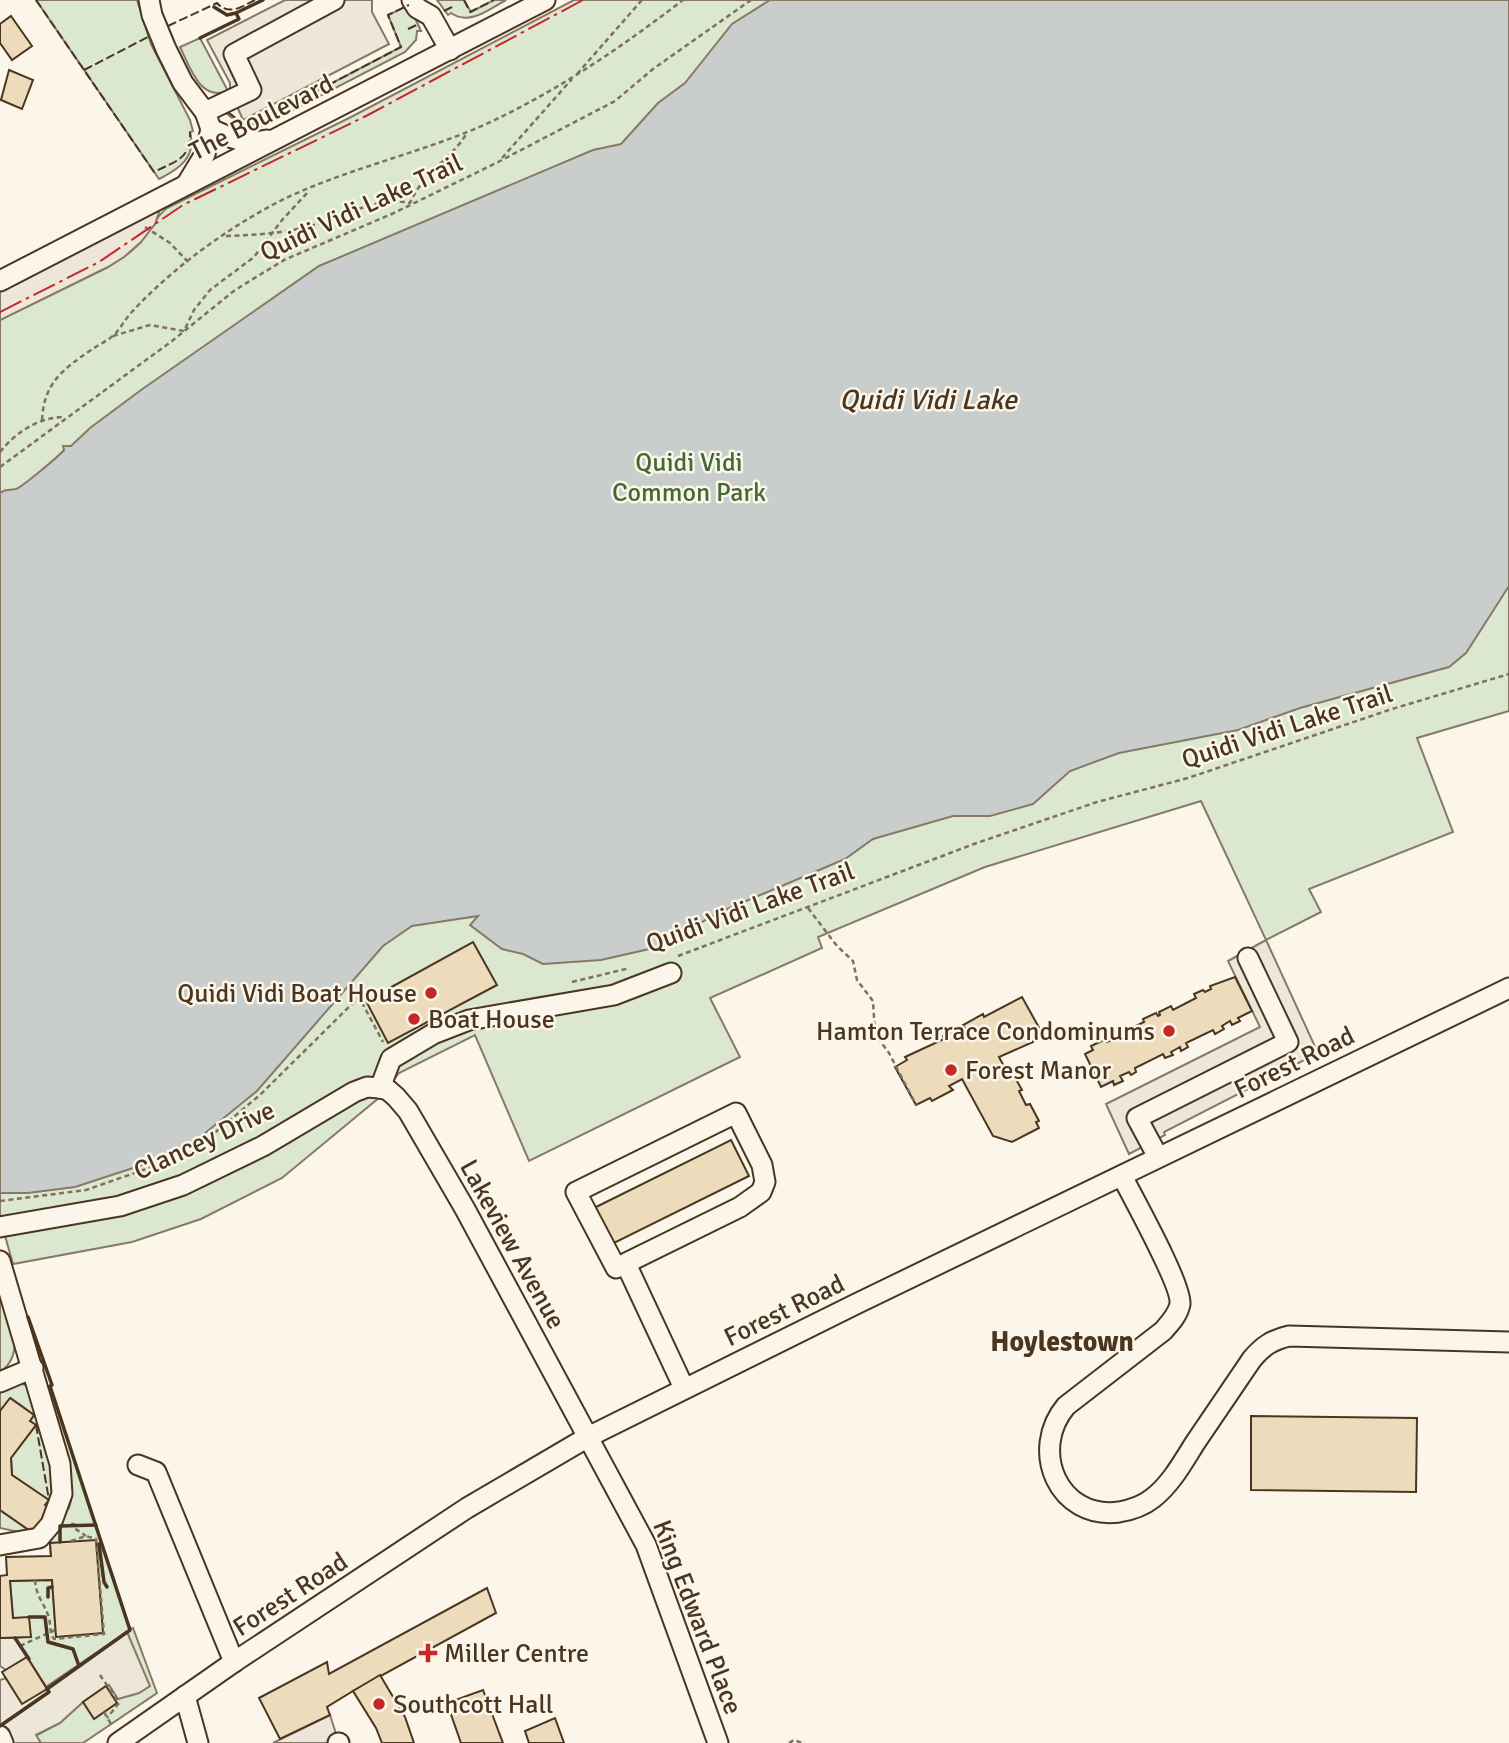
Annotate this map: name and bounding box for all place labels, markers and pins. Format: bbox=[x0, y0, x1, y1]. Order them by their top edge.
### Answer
place label: Quidi Vidi Boat House bbox=[177, 978, 417, 1010]
marker: Quidi Vidi Boat House bbox=[423, 985, 439, 1001]
place label: Boat House bbox=[428, 1004, 555, 1036]
marker: Boat House bbox=[406, 1011, 422, 1027]
place label: Hamton Terrace Condominums bbox=[816, 1016, 1155, 1048]
marker: Hamton Terrace Condominums bbox=[1161, 1023, 1177, 1039]
place label: Forest Manor bbox=[965, 1055, 1111, 1087]
marker: Forest Manor bbox=[943, 1062, 959, 1078]
place label: Miller Centre bbox=[444, 1638, 589, 1670]
marker: Miller Centre bbox=[418, 1643, 438, 1663]
place label: Southcott Hall bbox=[393, 1689, 553, 1721]
marker: Southcott Hall bbox=[371, 1696, 387, 1712]

